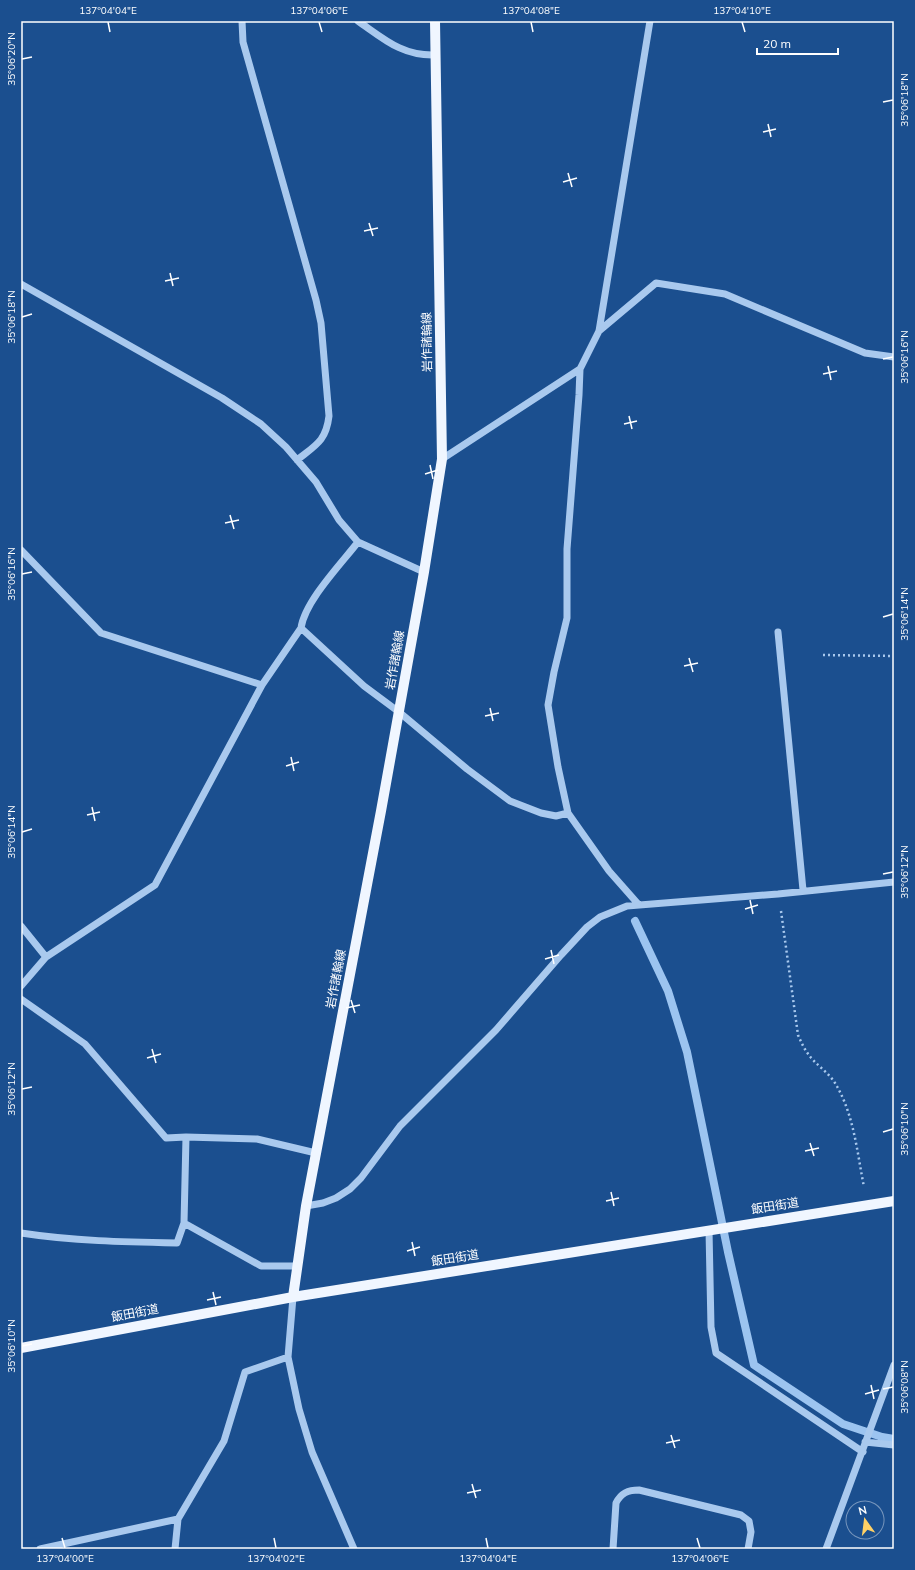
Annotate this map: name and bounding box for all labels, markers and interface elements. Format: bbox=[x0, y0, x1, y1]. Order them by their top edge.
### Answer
text: 137°04'04"E bbox=[79, 4, 137, 17]
text: 137°04'06"E bbox=[290, 4, 348, 17]
text: 137°04'08"E bbox=[502, 4, 560, 17]
text: 137°04'10"E bbox=[713, 4, 771, 17]
scale bar bbox=[757, 30, 838, 56]
text: 35°06'20"N bbox=[5, 32, 18, 86]
text: 20 m bbox=[763, 36, 791, 51]
text: 35°06'18"N bbox=[898, 73, 911, 127]
text: 35°06'18"N bbox=[5, 290, 18, 344]
street label: 岩作諸輪線 bbox=[418, 312, 435, 372]
text: 35°06'16"N bbox=[898, 330, 911, 384]
text: 35°06'16"N bbox=[5, 547, 18, 601]
text: 35°06'14"N bbox=[898, 587, 911, 641]
street label: 岩作諸輪線 bbox=[382, 629, 407, 691]
text: 35°06'14"N bbox=[5, 805, 18, 859]
text: 35°06'12"N bbox=[898, 845, 911, 899]
street label: 岩作諸輪線 bbox=[322, 948, 349, 1010]
text: 35°06'12"N bbox=[5, 1062, 18, 1116]
text: 35°06'10"N bbox=[898, 1102, 911, 1156]
street label: 飯田街道 bbox=[750, 1194, 800, 1217]
street label: 飯田街道 bbox=[430, 1246, 480, 1269]
street label: 飯田街道 bbox=[110, 1301, 160, 1324]
text: 35°06'10"N bbox=[5, 1319, 18, 1373]
text: 35°06'08"N bbox=[898, 1360, 911, 1414]
north arrow bbox=[845, 1500, 885, 1540]
text: N bbox=[857, 1502, 868, 1518]
text: 137°04'00"E bbox=[36, 1552, 94, 1565]
text: 137°04'02"E bbox=[247, 1552, 305, 1565]
text: 137°04'04"E bbox=[459, 1552, 517, 1565]
text: 137°04'06"E bbox=[671, 1552, 729, 1565]

